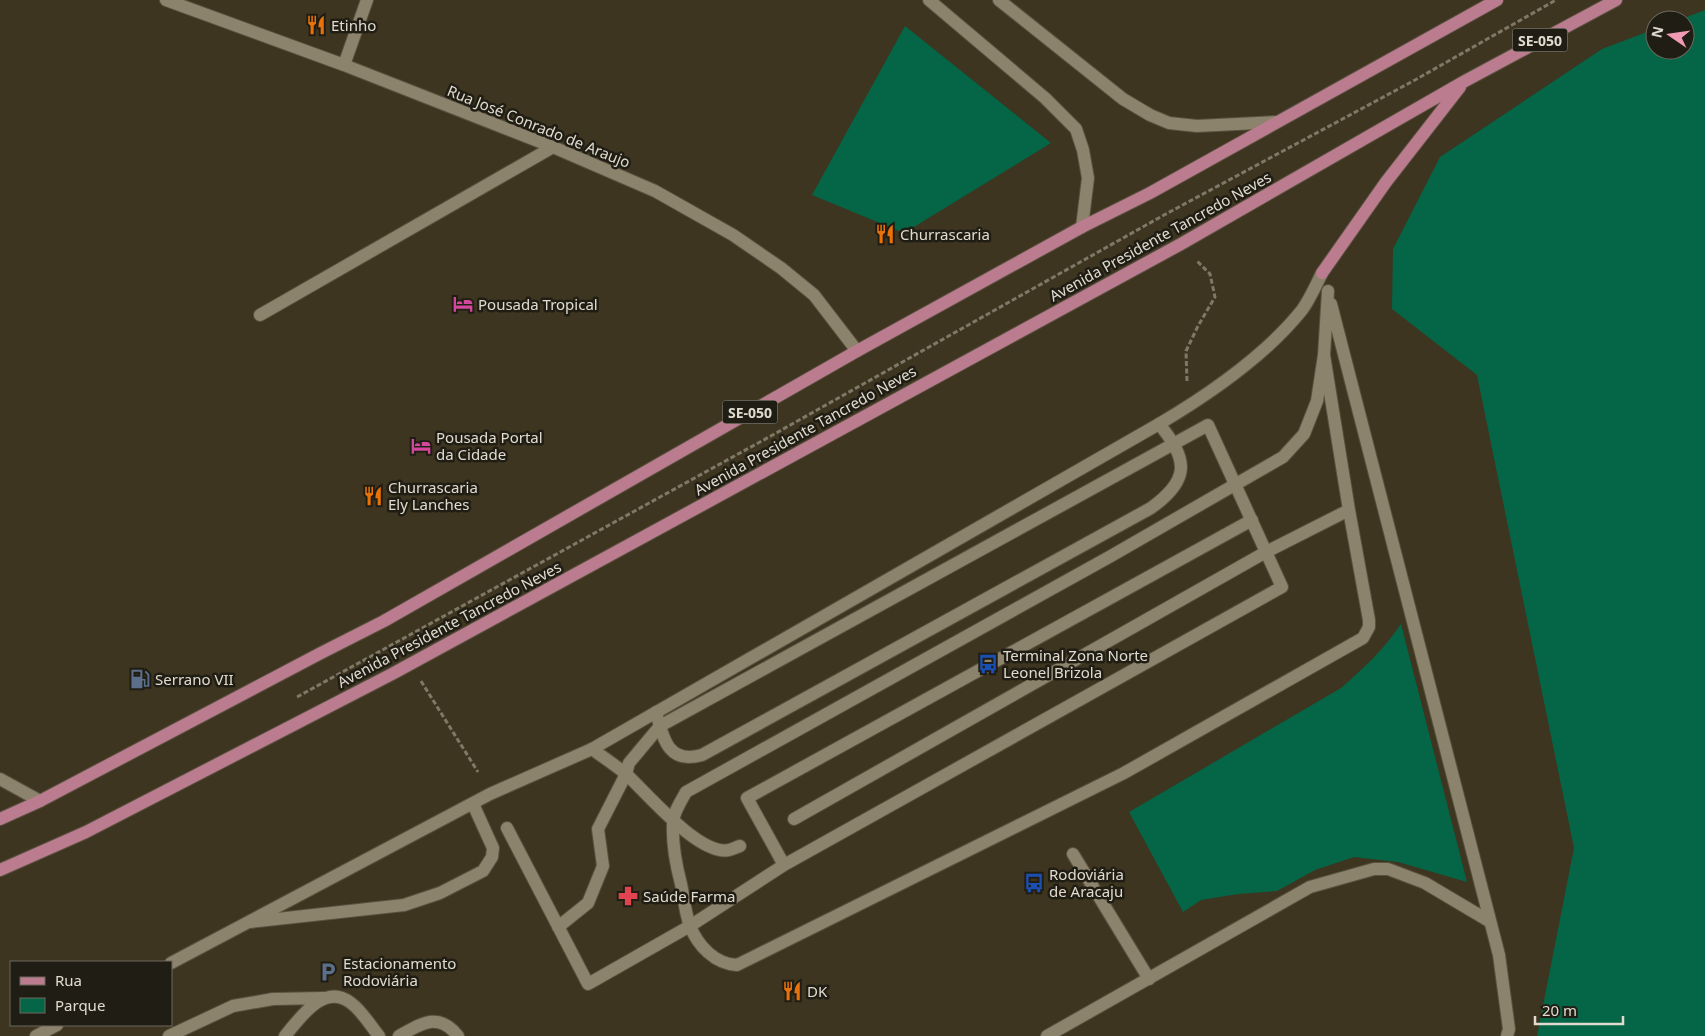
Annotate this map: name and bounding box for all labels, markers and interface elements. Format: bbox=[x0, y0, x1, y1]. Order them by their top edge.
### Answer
north arrow bbox=[1645, 10, 1695, 60]
restaurant icon: Etinho bbox=[305, 14, 327, 36]
place label: Etinho bbox=[331, 15, 376, 35]
text: N bbox=[1646, 24, 1667, 40]
road number: SE-050 bbox=[1512, 28, 1568, 52]
street label: Rua José Conrado de Araujo bbox=[445, 80, 633, 172]
street label: Avenida Presidente Tancredo Neves bbox=[1045, 166, 1275, 306]
restaurant icon: Churrascaria bbox=[874, 223, 896, 245]
place label: Churrascaria bbox=[900, 224, 990, 244]
hotel icon: Pousada Tropical bbox=[452, 293, 474, 315]
place label: Pousada Tropical bbox=[478, 294, 598, 314]
street label: Avenida Presidente Tancredo Neves bbox=[690, 360, 920, 500]
road number: SE-050 bbox=[722, 401, 778, 424]
place label: Pousada Portal da Cidade bbox=[436, 427, 543, 464]
hotel icon: Pousada Portal da Cidade bbox=[410, 435, 432, 457]
place label: Churrascaria Ely Lanches bbox=[388, 477, 478, 514]
restaurant icon: Churrascaria Ely Lanches bbox=[362, 485, 384, 507]
street label: Avenida Presidente Tancredo Neves bbox=[334, 556, 564, 692]
place label: Terminal Zona Norte Leonel Brizola bbox=[1003, 645, 1148, 682]
bus stop icon: Terminal Zona Norte Leonel Brizola bbox=[977, 653, 999, 675]
fuel station icon: Serrano VII bbox=[129, 668, 151, 690]
place label: Serrano VII bbox=[155, 669, 234, 689]
place label: Rodoviária de Aracaju bbox=[1049, 864, 1124, 901]
bus stop icon: Rodoviária de Aracaju bbox=[1023, 872, 1045, 894]
pharmacy icon: Saúde Farma bbox=[617, 885, 639, 907]
place label: Saúde Farma bbox=[643, 886, 735, 906]
place label: Estacionamento Rodoviária bbox=[343, 953, 456, 990]
legend bbox=[10, 961, 172, 1026]
parking icon: Estacionamento Rodoviária bbox=[317, 961, 339, 983]
text: Rua bbox=[55, 970, 82, 990]
restaurant icon: DK bbox=[781, 980, 803, 1002]
place label: DK bbox=[807, 981, 828, 1001]
scale bar bbox=[1535, 994, 1622, 1026]
text: Parque bbox=[55, 995, 105, 1015]
text: 20 m bbox=[1542, 1000, 1577, 1020]

